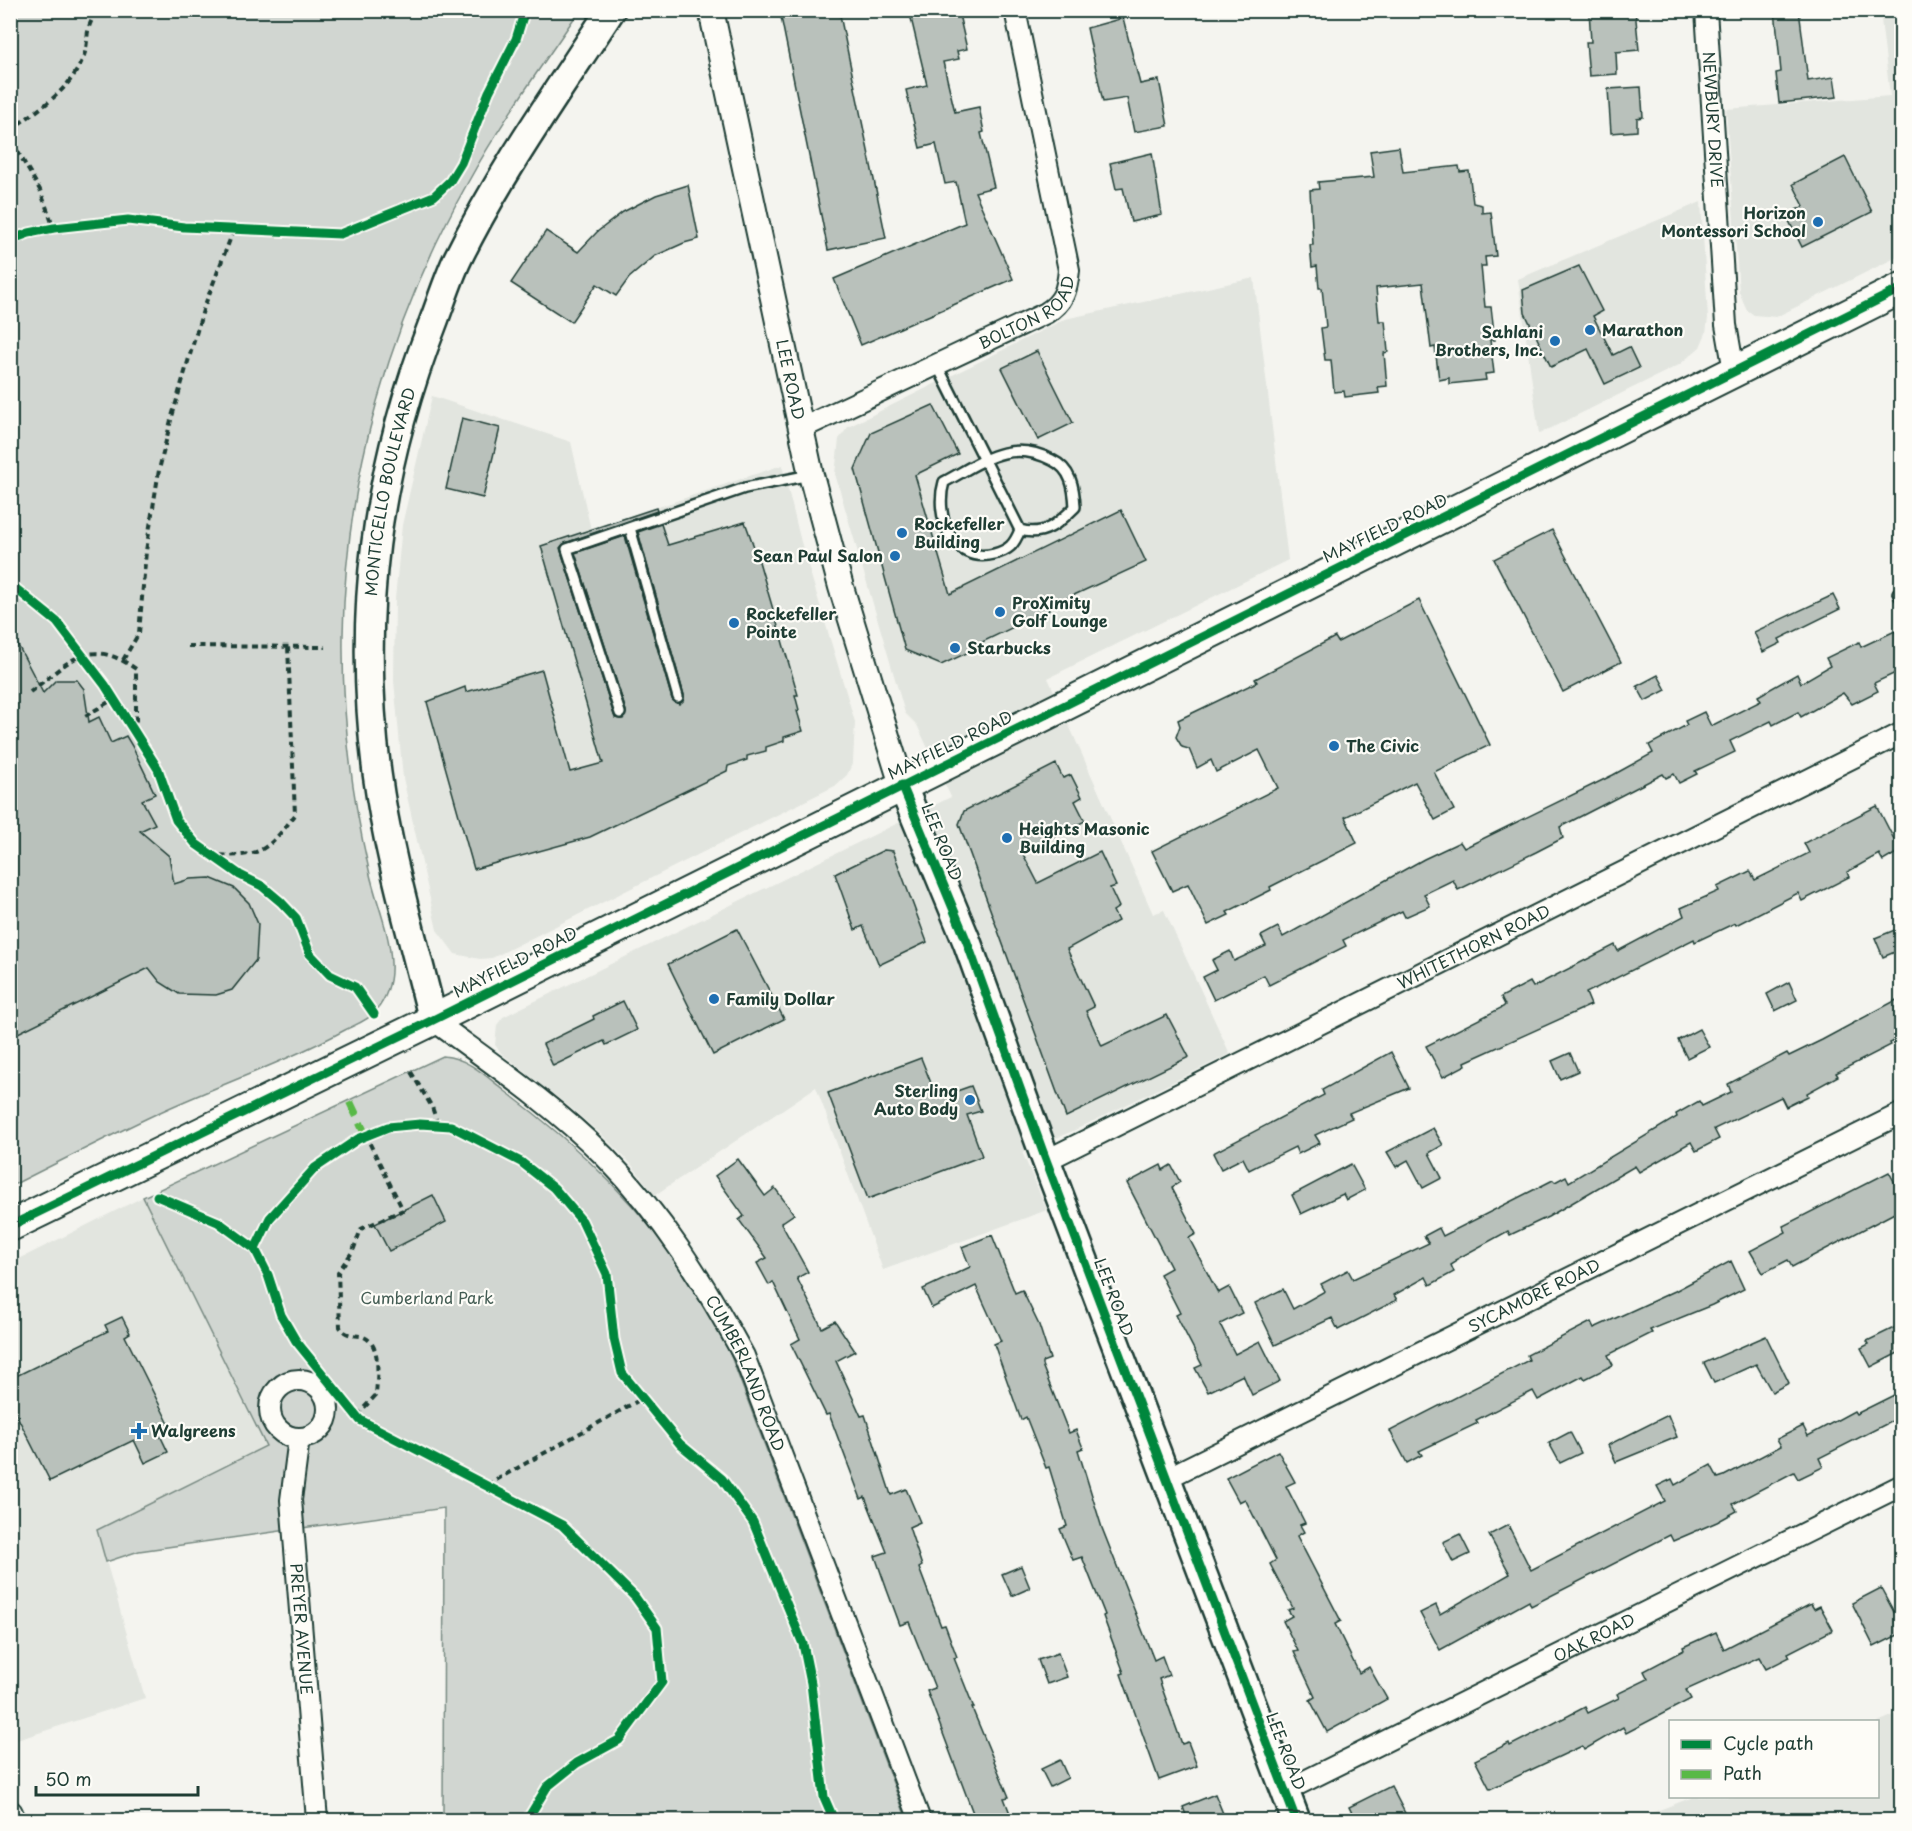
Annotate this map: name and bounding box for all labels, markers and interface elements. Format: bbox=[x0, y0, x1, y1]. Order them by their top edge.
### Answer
street label: NEWBURY DRIVE bbox=[1698, 51, 1730, 189]
place label: Horizon Montessori School bbox=[1661, 200, 1806, 242]
marker: Horizon Montessori School bbox=[1811, 215, 1825, 229]
street label: BOLTON ROAD bbox=[974, 273, 1079, 354]
place label: Marathon bbox=[1602, 317, 1683, 341]
place label: Sahlani Brothers, Inc. bbox=[1435, 319, 1543, 361]
marker: Marathon bbox=[1583, 323, 1597, 337]
marker: Sahlani Brothers, Inc. bbox=[1548, 334, 1562, 348]
street label: LEE ROAD bbox=[771, 337, 812, 422]
street label: MONTICELLO BOULEVARD bbox=[358, 384, 421, 597]
street label: MAYFIELD ROAD bbox=[1318, 486, 1451, 568]
place label: Rockefeller Building bbox=[914, 511, 1005, 553]
marker: Rockefeller Building bbox=[895, 526, 909, 540]
place label: Sean Paul Salon bbox=[753, 543, 883, 567]
marker: Sean Paul Salon bbox=[888, 549, 902, 563]
place label: ProXimity Golf Lounge bbox=[1012, 590, 1108, 632]
place label: Rockefeller Pointe bbox=[746, 601, 837, 643]
marker: ProXimity Golf Lounge bbox=[993, 605, 1007, 619]
marker: Rockefeller Pointe bbox=[727, 616, 741, 630]
place label: Starbucks bbox=[967, 635, 1051, 659]
marker: Starbucks bbox=[948, 641, 962, 655]
street label: MAYFIELD ROAD bbox=[883, 703, 1016, 785]
place label: The Civic bbox=[1346, 733, 1419, 757]
marker: The Civic bbox=[1327, 739, 1341, 753]
street label: LEE ROAD bbox=[916, 799, 969, 884]
place label: Heights Masonic Building bbox=[1019, 816, 1150, 858]
marker: Heights Masonic Building bbox=[1000, 831, 1014, 845]
street label: WHITETHORN ROAD bbox=[1393, 898, 1554, 994]
street label: MAYFIELD ROAD bbox=[448, 919, 581, 1003]
place label: Family Dollar bbox=[726, 986, 836, 1010]
marker: Family Dollar bbox=[707, 992, 721, 1006]
place label: Sterling Auto Body bbox=[874, 1078, 958, 1120]
marker: Sterling Auto Body bbox=[963, 1093, 977, 1107]
street label: SYCAMORE ROAD bbox=[1464, 1252, 1604, 1338]
street label: LEE ROAD bbox=[1089, 1254, 1141, 1339]
park label: Cumberland Park bbox=[360, 1285, 494, 1309]
street label: CUMBERLAND ROAD bbox=[701, 1290, 792, 1455]
place label: Walgreens bbox=[151, 1418, 236, 1442]
marker: Walgreens bbox=[132, 1424, 146, 1438]
street label: PREYER AVENUE bbox=[285, 1562, 320, 1696]
street label: OAK ROAD bbox=[1548, 1606, 1639, 1667]
street label: LEE ROAD bbox=[1261, 1708, 1313, 1793]
legend bbox=[1669, 1720, 1879, 1798]
text: Cycle path bbox=[1723, 1729, 1814, 1756]
scale bar bbox=[36, 1759, 198, 1797]
text: Path bbox=[1723, 1759, 1762, 1786]
text: 50 m bbox=[45, 1765, 92, 1792]

